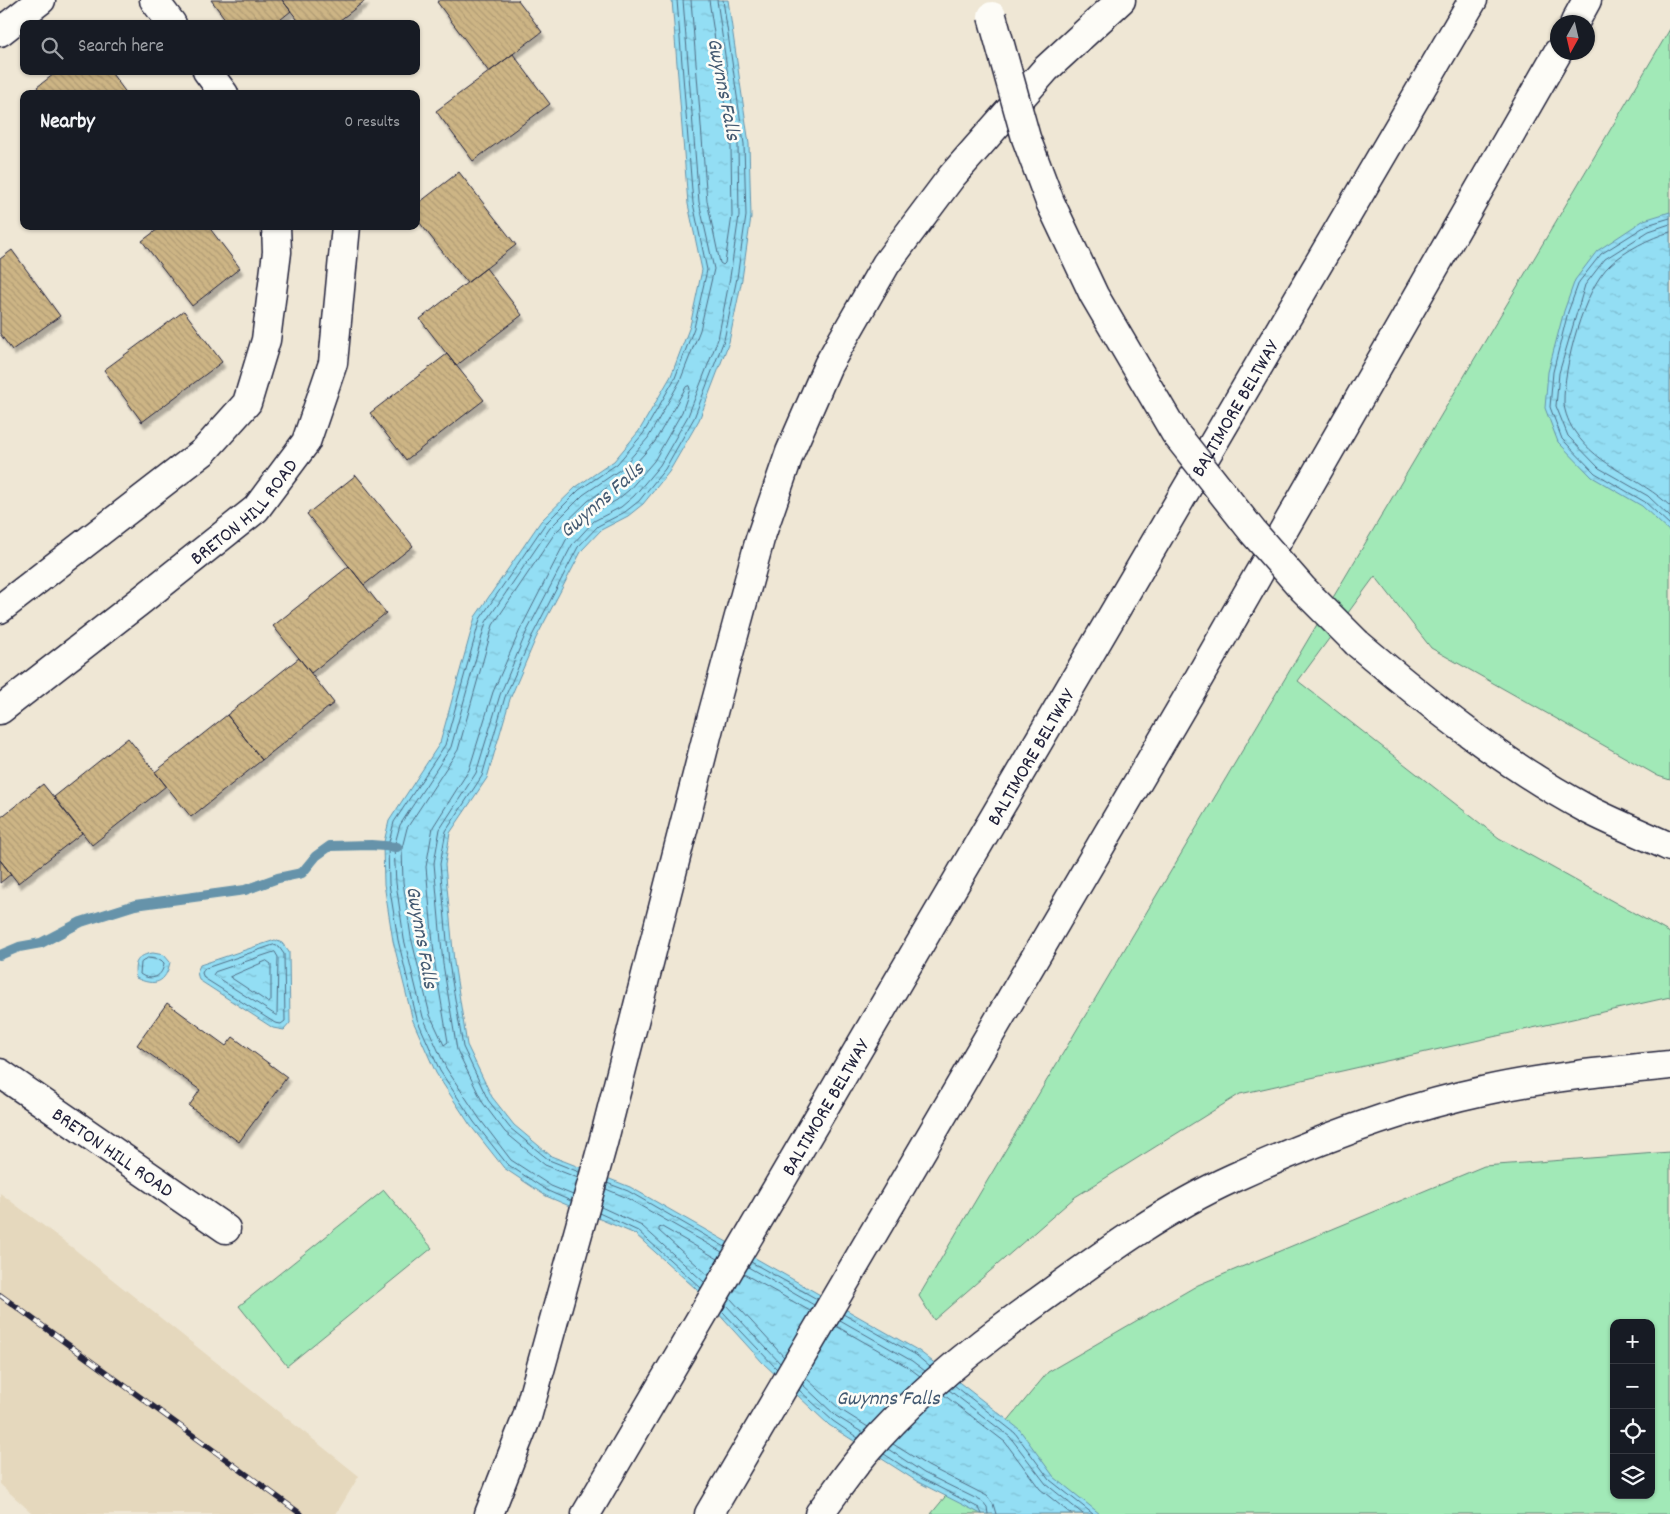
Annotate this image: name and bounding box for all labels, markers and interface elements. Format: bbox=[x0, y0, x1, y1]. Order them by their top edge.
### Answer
north arrow bbox=[1550, 15, 1595, 60]
search box bbox=[20, 20, 420, 75]
icon: search bbox=[38, 34, 66, 62]
text: Search here bbox=[78, 34, 164, 61]
water label: Gwynns Falls bbox=[697, 36, 747, 144]
text: Nearby bbox=[40, 108, 95, 138]
text: 0 results bbox=[345, 111, 400, 134]
street label: BALTIMORE BELTWAY bbox=[1186, 335, 1288, 483]
street label: BRETON HILL ROAD bbox=[185, 454, 306, 573]
water label: Gwynns Falls bbox=[554, 455, 653, 547]
street label: BALTIMORE BELTWAY bbox=[981, 684, 1084, 831]
water label: Gwynns Falls bbox=[396, 884, 444, 992]
street label: BALTIMORE BELTWAY bbox=[776, 1034, 879, 1182]
street label: BRETON HILL ROAD bbox=[45, 1102, 178, 1206]
map controls bbox=[1610, 1319, 1655, 1499]
button: + bbox=[1610, 1319, 1655, 1364]
button: − bbox=[1610, 1364, 1655, 1409]
water label: Gwynns Falls bbox=[836, 1385, 941, 1415]
button: locate bbox=[1610, 1409, 1655, 1454]
button: layers bbox=[1610, 1454, 1655, 1499]

